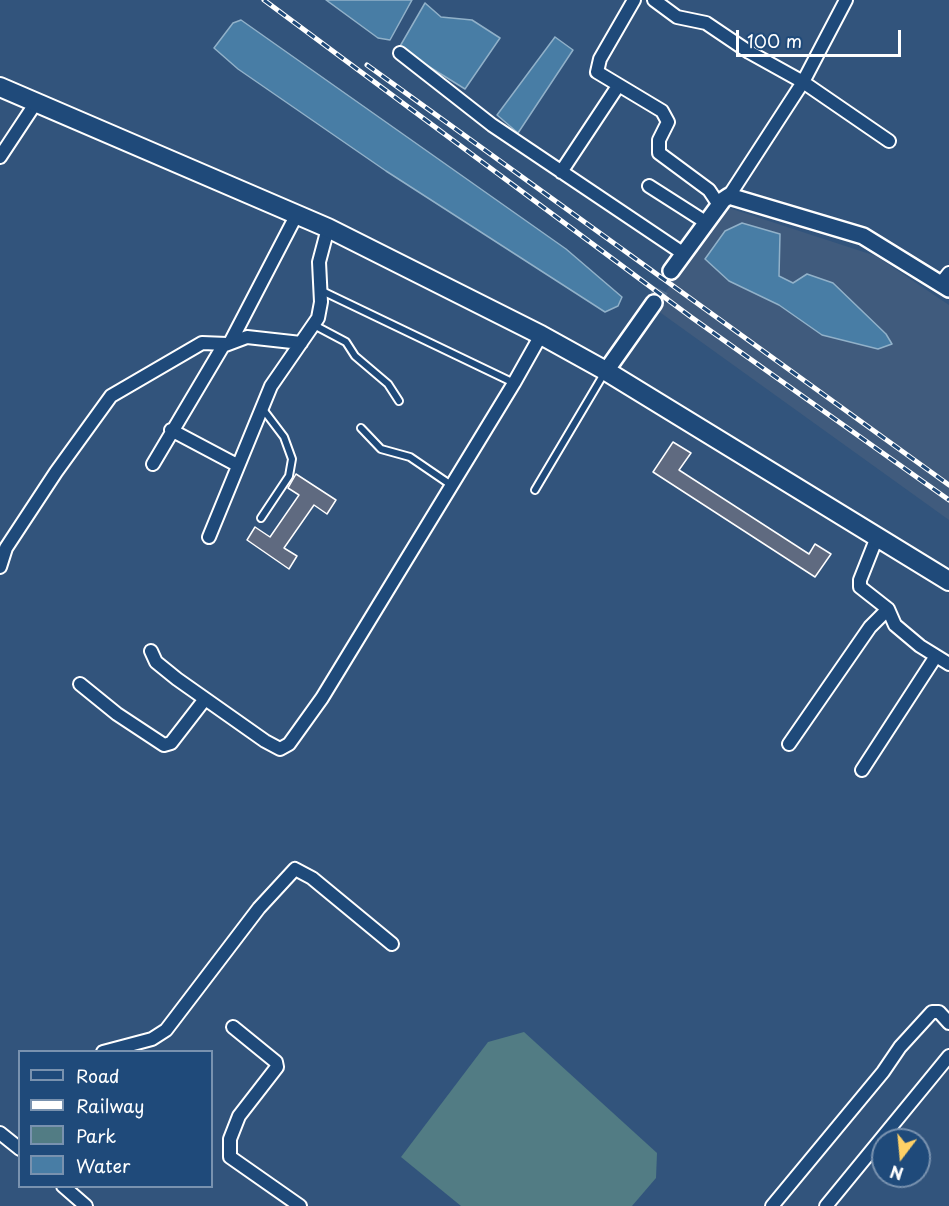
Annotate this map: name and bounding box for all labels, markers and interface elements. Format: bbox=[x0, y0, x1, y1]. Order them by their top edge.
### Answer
scale bar bbox=[739, 18, 904, 56]
text: 100 m bbox=[747, 27, 802, 54]
legend bbox=[18, 1050, 213, 1188]
text: Road bbox=[76, 1062, 120, 1089]
text: Railway bbox=[76, 1092, 144, 1119]
text: Park bbox=[76, 1122, 116, 1149]
north arrow bbox=[871, 1128, 931, 1188]
text: Water bbox=[76, 1152, 130, 1179]
text: N bbox=[887, 1160, 906, 1187]

